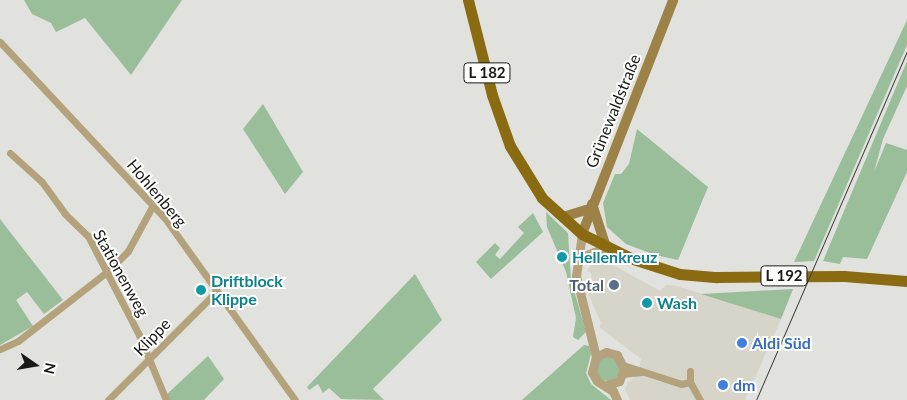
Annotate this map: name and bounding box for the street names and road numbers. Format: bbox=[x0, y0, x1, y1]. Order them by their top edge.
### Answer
street label: Grünewaldstraße bbox=[581, 51, 645, 171]
road number: L 182 bbox=[462, 60, 512, 86]
street label: Hohlenberg bbox=[123, 155, 191, 231]
street label: Stationenweg bbox=[89, 226, 153, 320]
road number: L 192 bbox=[759, 264, 809, 288]
street label: Klippe bbox=[130, 314, 174, 360]

